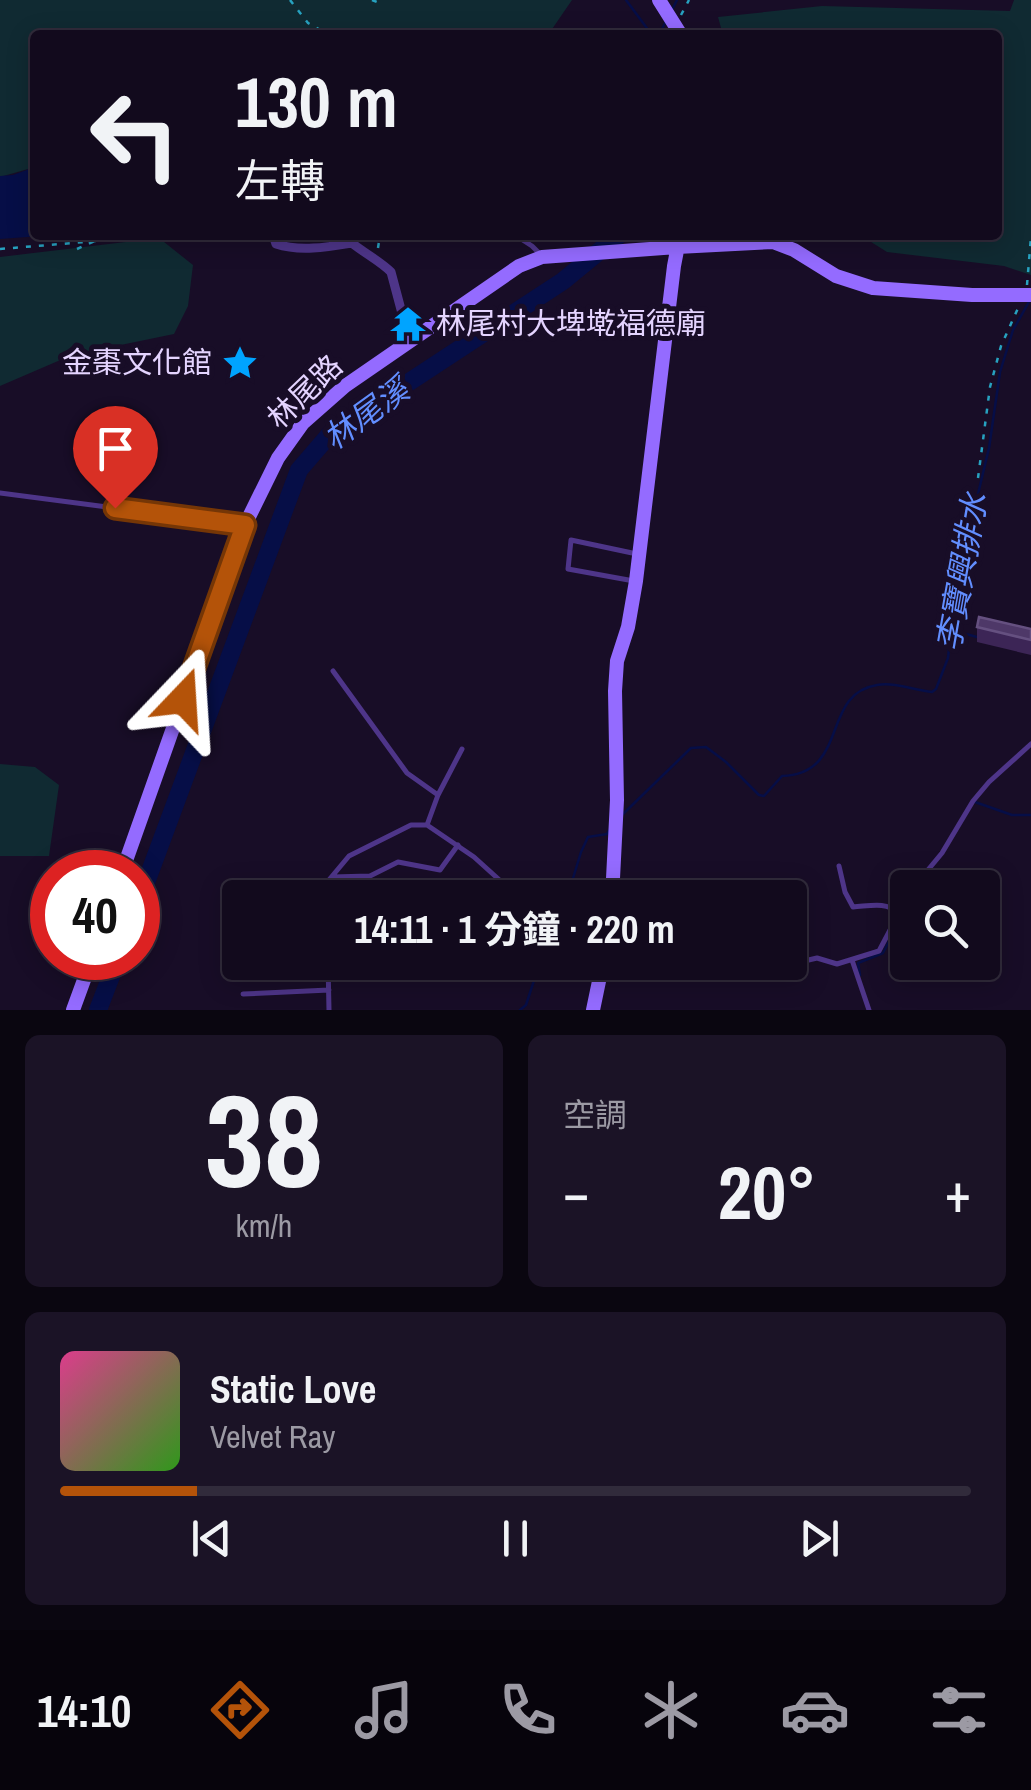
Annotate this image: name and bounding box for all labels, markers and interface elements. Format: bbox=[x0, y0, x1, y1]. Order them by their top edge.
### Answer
text: 130 m bbox=[235, 55, 398, 149]
icon: left bbox=[70, 70, 200, 200]
text: 左轉 bbox=[235, 150, 325, 211]
place label: 林尾村大埤墘福德廟 bbox=[436, 303, 706, 343]
temple icon: 林尾村大埤墘福德廟 bbox=[389, 305, 427, 343]
place label: 金棗文化館 bbox=[62, 342, 212, 382]
place icon: 金棗文化館 bbox=[221, 344, 259, 382]
street label: 林尾路 bbox=[258, 346, 351, 437]
water label: 林尾溪 bbox=[314, 366, 420, 459]
pin bbox=[73, 406, 158, 509]
icon: arrive bbox=[88, 421, 143, 476]
water label: 李寶興排水 bbox=[926, 487, 997, 654]
position arrow bbox=[131, 647, 235, 751]
speed limit sign: 40 bbox=[30, 850, 160, 980]
map controls bbox=[890, 870, 1000, 980]
button: search bbox=[890, 870, 1000, 980]
text: 14:11 · 1 分鐘 · 220 m bbox=[354, 904, 675, 955]
text: 38 bbox=[205, 1051, 323, 1227]
text: 空調 bbox=[563, 1093, 627, 1136]
text: 20° bbox=[718, 1141, 816, 1242]
text: − bbox=[563, 1155, 589, 1229]
text: + bbox=[945, 1155, 971, 1229]
text: km/h bbox=[236, 1204, 292, 1247]
text: Static Love bbox=[210, 1364, 376, 1415]
text: Velvet Ray bbox=[210, 1415, 335, 1458]
icon: previous bbox=[184, 1511, 239, 1566]
icon: pause bbox=[488, 1511, 543, 1566]
icon: next bbox=[792, 1511, 847, 1566]
icon: directions bbox=[205, 1675, 275, 1745]
icon: music bbox=[349, 1675, 419, 1745]
icon: phone bbox=[493, 1675, 563, 1745]
icon: climate bbox=[636, 1675, 706, 1745]
icon: car bbox=[780, 1675, 850, 1745]
icon: filters bbox=[924, 1675, 994, 1745]
text: 14:10 bbox=[37, 1680, 131, 1741]

